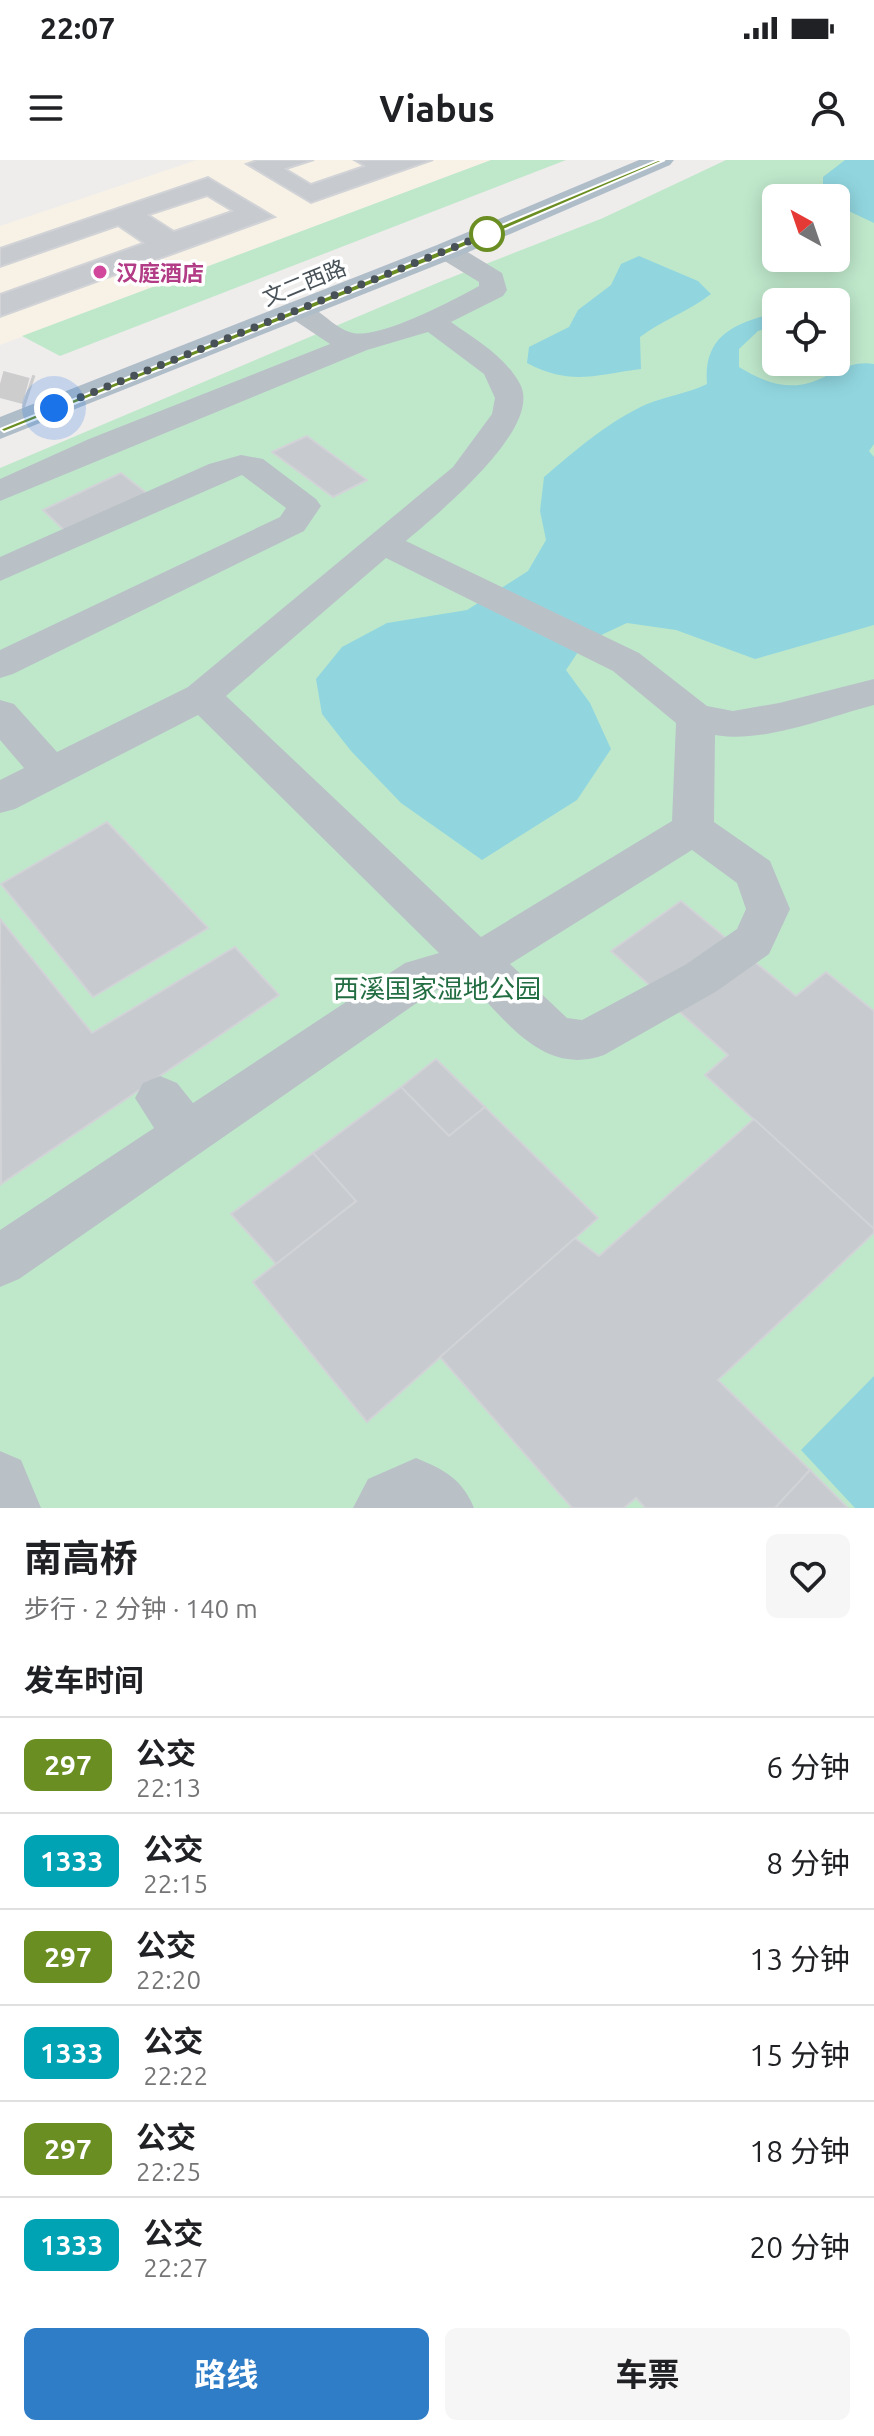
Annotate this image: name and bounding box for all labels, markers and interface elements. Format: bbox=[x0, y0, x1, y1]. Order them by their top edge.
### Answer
text: 22:07 bbox=[40, 11, 115, 45]
icon: menu bbox=[24, 86, 68, 130]
icon: person bbox=[806, 86, 850, 130]
text: Viabus bbox=[379, 88, 495, 129]
north arrow bbox=[762, 184, 850, 272]
map controls bbox=[762, 184, 850, 376]
unlabelled marker bbox=[470, 217, 504, 251]
street label: 文二西路 bbox=[259, 254, 349, 310]
place label: 汉庭酒店 bbox=[116, 260, 204, 285]
marker: 汉庭酒店 bbox=[91, 263, 109, 281]
button: locate bbox=[762, 288, 850, 376]
your location bbox=[34, 388, 74, 428]
park label: 西溪国家湿地公园 bbox=[333, 974, 541, 1003]
button: heart bbox=[766, 1534, 850, 1618]
text: 南高桥 bbox=[24, 1537, 138, 1579]
text: 步行 · 2 分钟 · 140 m bbox=[24, 1594, 258, 1623]
text: 发车时间 bbox=[24, 1663, 144, 1697]
text: 公交 bbox=[136, 1736, 196, 1770]
text: 297 bbox=[44, 1749, 92, 1780]
text: 6 分钟 bbox=[766, 1750, 850, 1784]
text: 22:13 bbox=[136, 1773, 201, 1802]
text: 公交 bbox=[143, 1832, 203, 1866]
text: 1333 bbox=[40, 1845, 103, 1876]
text: 8 分钟 bbox=[766, 1846, 850, 1880]
text: 22:15 bbox=[143, 1869, 208, 1898]
text: 公交 bbox=[136, 1928, 196, 1962]
text: 297 bbox=[44, 1941, 92, 1972]
text: 13 分钟 bbox=[749, 1942, 850, 1976]
text: 22:20 bbox=[136, 1965, 201, 1994]
text: 公交 bbox=[143, 2024, 203, 2058]
text: 1333 bbox=[40, 2037, 103, 2068]
text: 15 分钟 bbox=[749, 2038, 850, 2072]
text: 22:22 bbox=[143, 2061, 208, 2090]
text: 公交 bbox=[136, 2120, 196, 2154]
text: 297 bbox=[44, 2133, 92, 2164]
text: 18 分钟 bbox=[749, 2134, 850, 2168]
text: 22:25 bbox=[136, 2157, 201, 2186]
text: 公交 bbox=[143, 2216, 203, 2250]
text: 1333 bbox=[40, 2229, 103, 2260]
text: 20 分钟 bbox=[749, 2230, 850, 2264]
text: 22:27 bbox=[143, 2253, 208, 2282]
button: 路线 bbox=[24, 2328, 429, 2420]
button: 车票 bbox=[445, 2328, 850, 2420]

